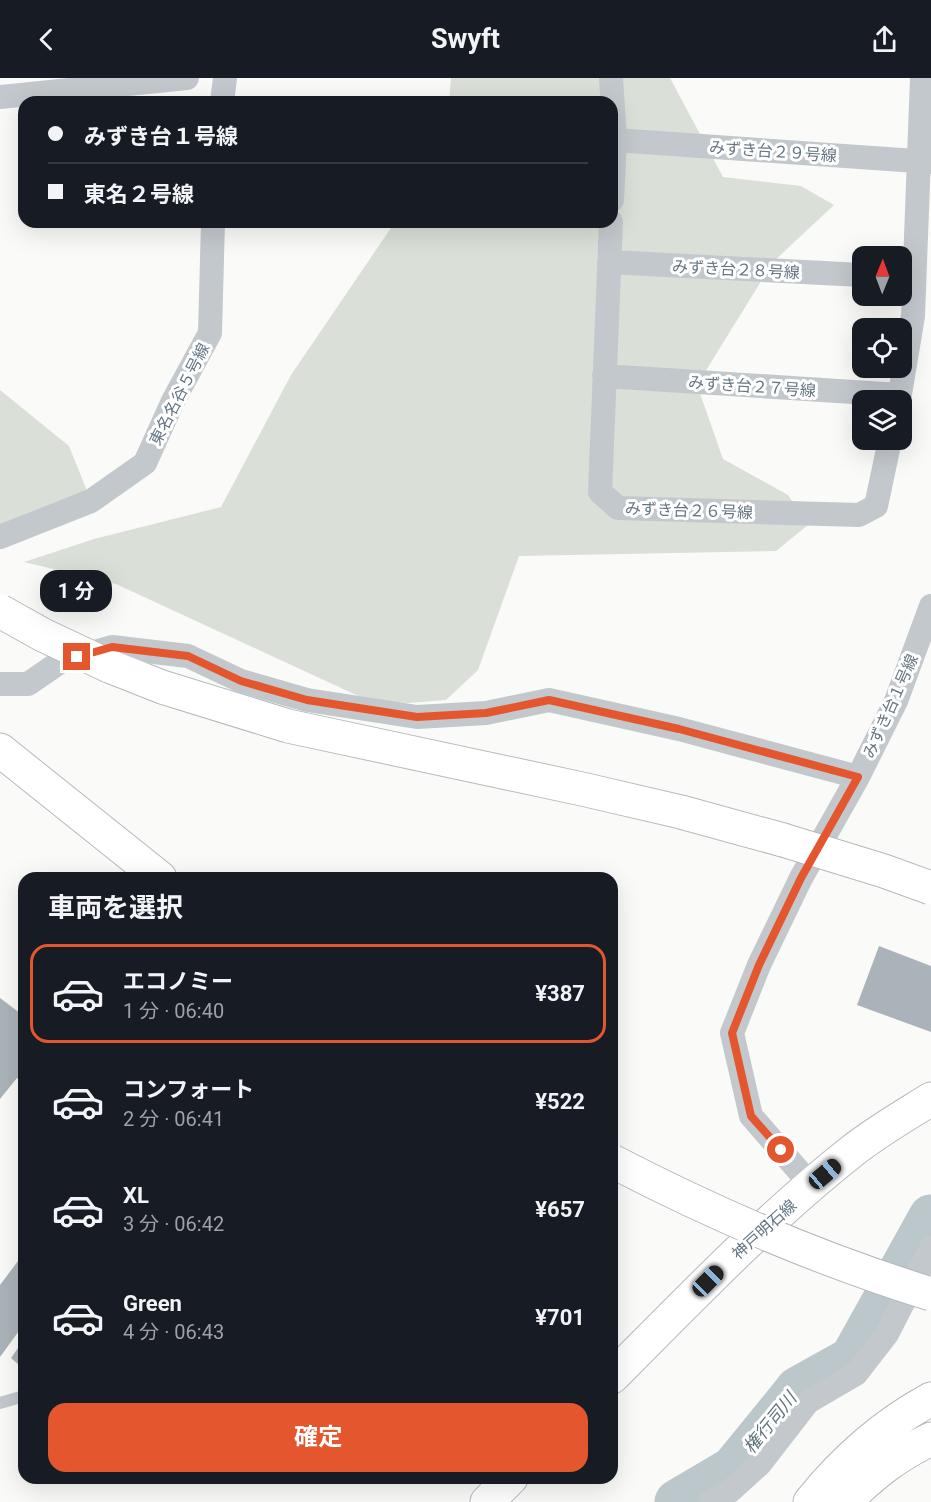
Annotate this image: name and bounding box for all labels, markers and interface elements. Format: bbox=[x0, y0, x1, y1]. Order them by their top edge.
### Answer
icon: back bbox=[30, 23, 63, 56]
text: Swyft bbox=[431, 23, 500, 55]
icon: share bbox=[868, 23, 901, 56]
text: みずき台１号線 bbox=[84, 124, 238, 149]
street label: みずき台２９号線 bbox=[708, 138, 837, 165]
text: 東名２号線 bbox=[84, 182, 194, 207]
north arrow bbox=[852, 246, 912, 306]
map controls bbox=[852, 246, 912, 450]
street label: みずき台２８号線 bbox=[672, 257, 800, 282]
button: locate bbox=[852, 318, 912, 378]
street label: 東名名谷５号線 bbox=[146, 340, 213, 448]
street label: みずき台２７号線 bbox=[687, 373, 816, 400]
button: layers bbox=[852, 390, 912, 450]
street label: みずき台２６号線 bbox=[625, 499, 753, 522]
callout: 1 分 bbox=[41, 570, 113, 612]
text: 1 分 bbox=[58, 579, 94, 603]
route end bbox=[63, 643, 90, 670]
street label: みずき台１号線 bbox=[859, 651, 922, 761]
text: 車両を選択 bbox=[48, 892, 183, 924]
icon: car bbox=[51, 967, 105, 1021]
text: エコノミー bbox=[123, 969, 233, 994]
text: ¥387 bbox=[535, 981, 585, 1006]
text: 1 分 · 06:40 bbox=[123, 999, 224, 1023]
icon: car bbox=[51, 1075, 105, 1129]
text: コンフォート bbox=[123, 1077, 254, 1102]
text: ¥522 bbox=[535, 1089, 585, 1114]
text: 2 分 · 06:41 bbox=[123, 1107, 224, 1131]
route start bbox=[767, 1136, 794, 1163]
car bbox=[805, 1156, 845, 1192]
icon: car bbox=[51, 1183, 105, 1237]
text: XL bbox=[123, 1183, 149, 1208]
street label: 神戸明石線 bbox=[728, 1196, 800, 1263]
text: ¥657 bbox=[535, 1197, 585, 1222]
text: 3 分 · 06:42 bbox=[123, 1212, 224, 1236]
car bbox=[689, 1262, 727, 1300]
icon: car bbox=[51, 1291, 105, 1345]
text: Green bbox=[123, 1291, 182, 1316]
text: ¥701 bbox=[535, 1305, 585, 1330]
text: 4 分 · 06:43 bbox=[123, 1320, 224, 1344]
water label: 権行司川 bbox=[739, 1387, 802, 1457]
button: 確定 bbox=[48, 1403, 588, 1472]

